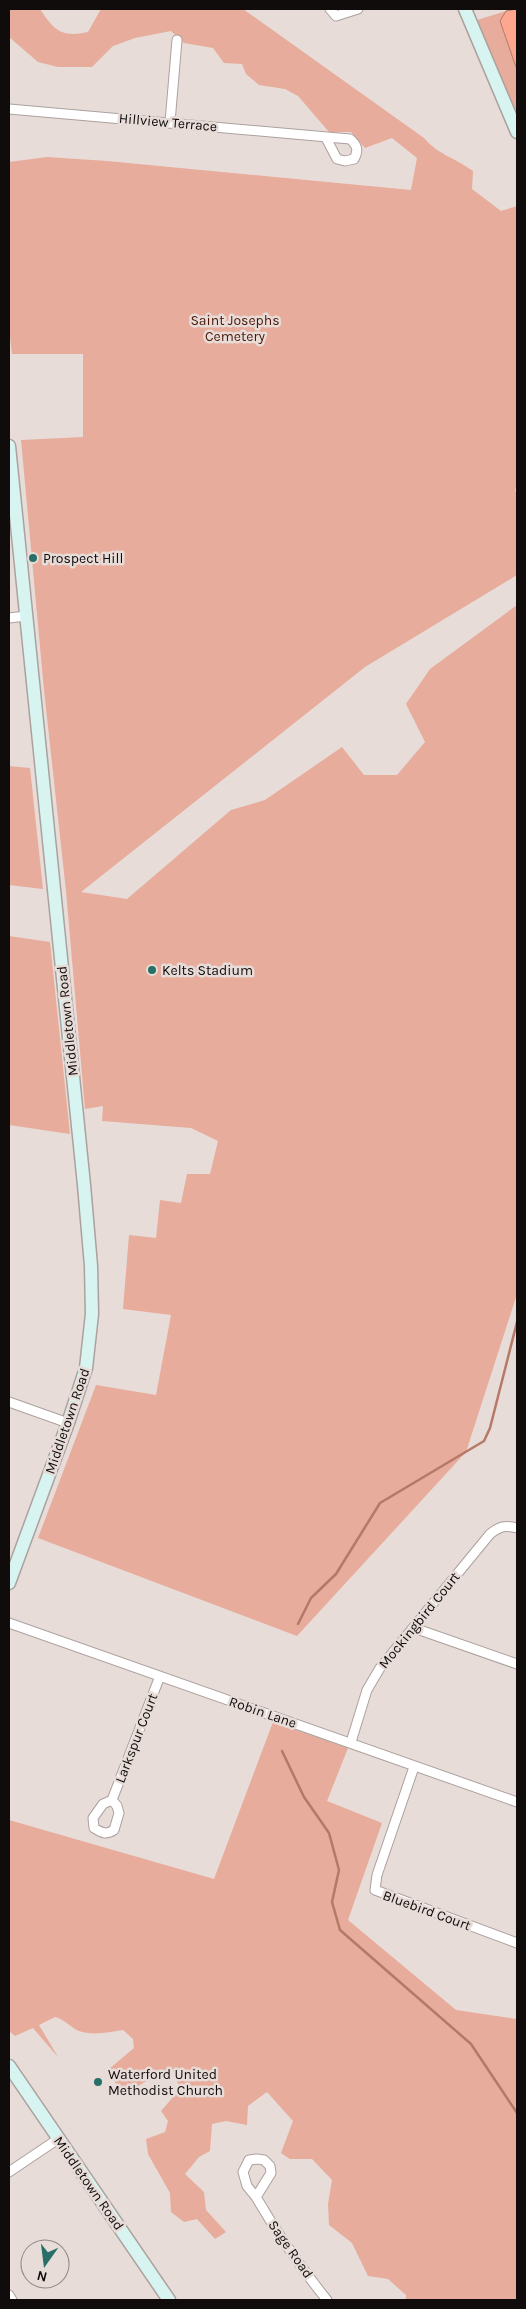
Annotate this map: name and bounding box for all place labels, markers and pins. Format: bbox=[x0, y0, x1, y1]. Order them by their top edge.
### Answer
place label: Prospect Hill bbox=[43, 550, 123, 567]
marker: Prospect Hill bbox=[27, 552, 39, 564]
place label: Kelts Stadium bbox=[162, 962, 253, 979]
marker: Kelts Stadium bbox=[146, 964, 158, 976]
place label: Waterford United Methodist Church bbox=[108, 2066, 223, 2099]
marker: Waterford United Methodist Church bbox=[92, 2076, 104, 2088]

